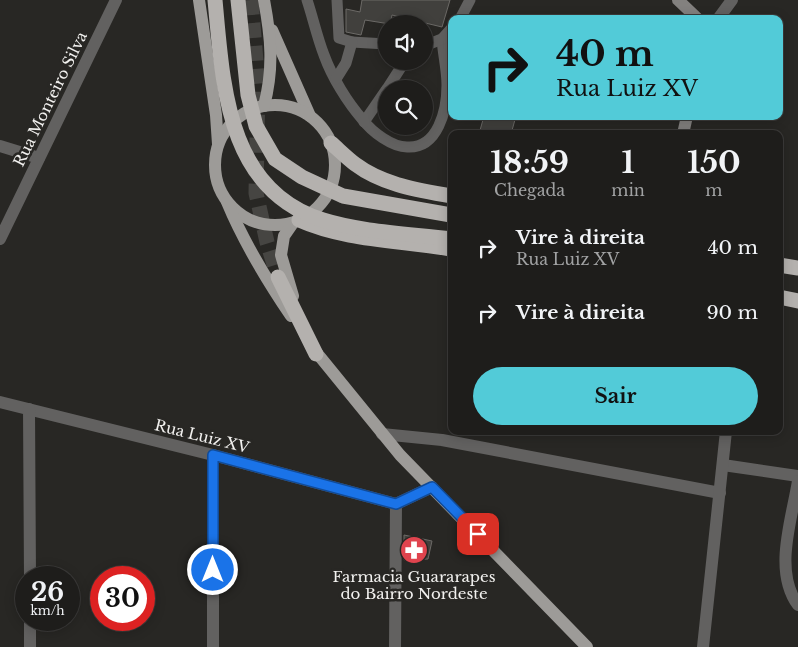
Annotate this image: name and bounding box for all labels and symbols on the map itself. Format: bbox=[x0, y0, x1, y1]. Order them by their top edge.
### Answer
street label: Rua Monteiro Silva bbox=[9, 28, 91, 170]
street label: Rua Luiz XV bbox=[153, 415, 251, 457]
pin bbox=[457, 513, 499, 555]
pharmacy icon: Farmacia Guararapes do Bairro Nordeste bbox=[399, 535, 429, 565]
position arrow bbox=[186, 543, 238, 595]
speed limit sign: 30 bbox=[90, 566, 155, 631]
place label: Farmacia Guararapes do Bairro Nordeste bbox=[333, 567, 496, 603]

